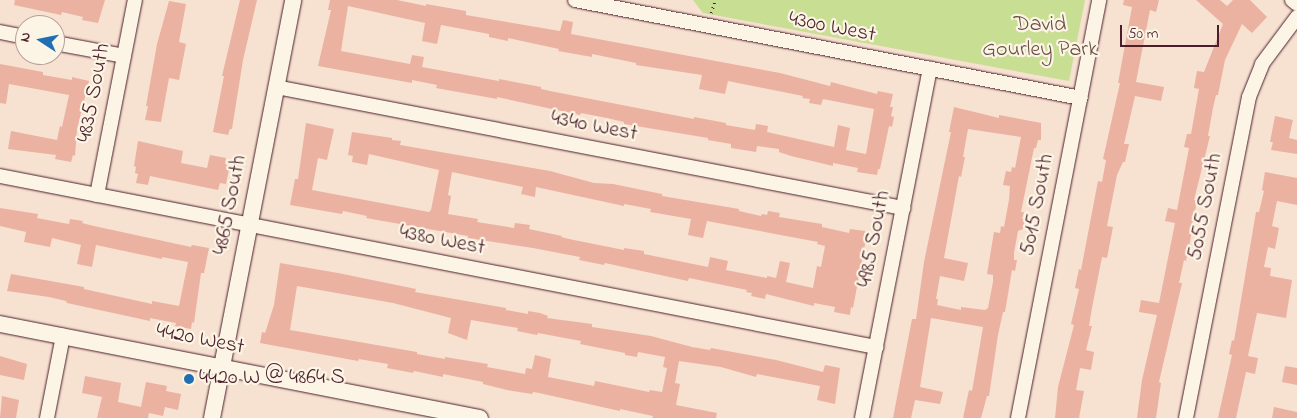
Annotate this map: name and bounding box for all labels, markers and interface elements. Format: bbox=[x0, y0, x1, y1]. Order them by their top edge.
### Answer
street label: 4300 West bbox=[786, 7, 878, 49]
park label: David Gourley Park bbox=[982, 12, 1098, 64]
north arrow bbox=[15, 15, 65, 65]
scale bar bbox=[1122, 15, 1221, 47]
text: 50 m bbox=[1128, 23, 1158, 45]
text: N bbox=[15, 31, 37, 44]
street label: 4835 South bbox=[72, 41, 118, 145]
street label: 4340 West bbox=[548, 106, 640, 148]
street label: 5055 South bbox=[1183, 151, 1229, 263]
street label: 5015 South bbox=[1015, 152, 1061, 258]
street label: 4865 South bbox=[208, 153, 254, 257]
street label: 4985 South bbox=[853, 188, 897, 290]
street label: 4380 West bbox=[397, 220, 487, 262]
street label: 4420 West bbox=[154, 318, 246, 362]
place label: 4420 W @ 4864 S bbox=[199, 366, 345, 392]
marker: 4420 W @ 4864 S bbox=[183, 373, 195, 385]

